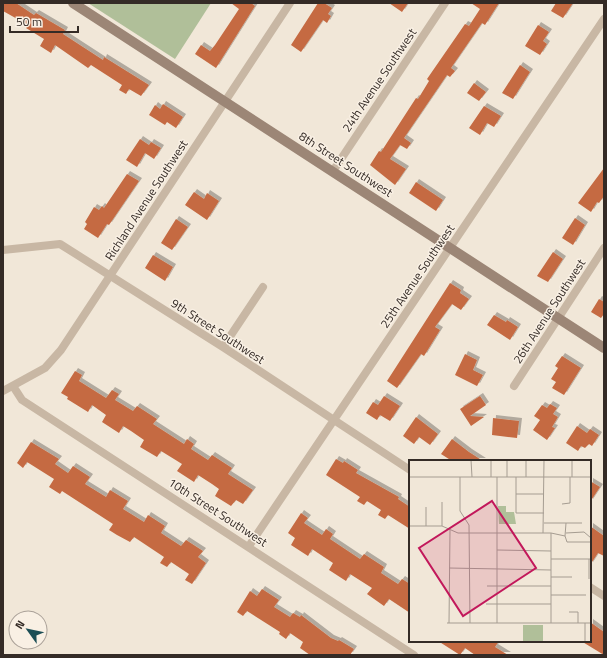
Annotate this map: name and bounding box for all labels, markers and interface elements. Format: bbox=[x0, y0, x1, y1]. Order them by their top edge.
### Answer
scale bar bbox=[10, 8, 78, 34]
text: 50 m bbox=[16, 12, 42, 31]
street label: 24th Avenue Southwest bbox=[337, 24, 421, 136]
street label: 8th Street Southwest bbox=[295, 127, 397, 202]
street label: Richland Avenue Southwest bbox=[100, 135, 193, 264]
street label: 25th Avenue Southwest bbox=[375, 220, 459, 332]
street label: 26th Avenue Southwest bbox=[508, 254, 591, 367]
street label: 9th Street Southwest bbox=[167, 294, 269, 369]
inset map bbox=[409, 460, 591, 642]
street label: 10th Street Southwest bbox=[165, 473, 272, 552]
north arrow bbox=[8, 610, 48, 650]
text: N bbox=[11, 617, 28, 632]

